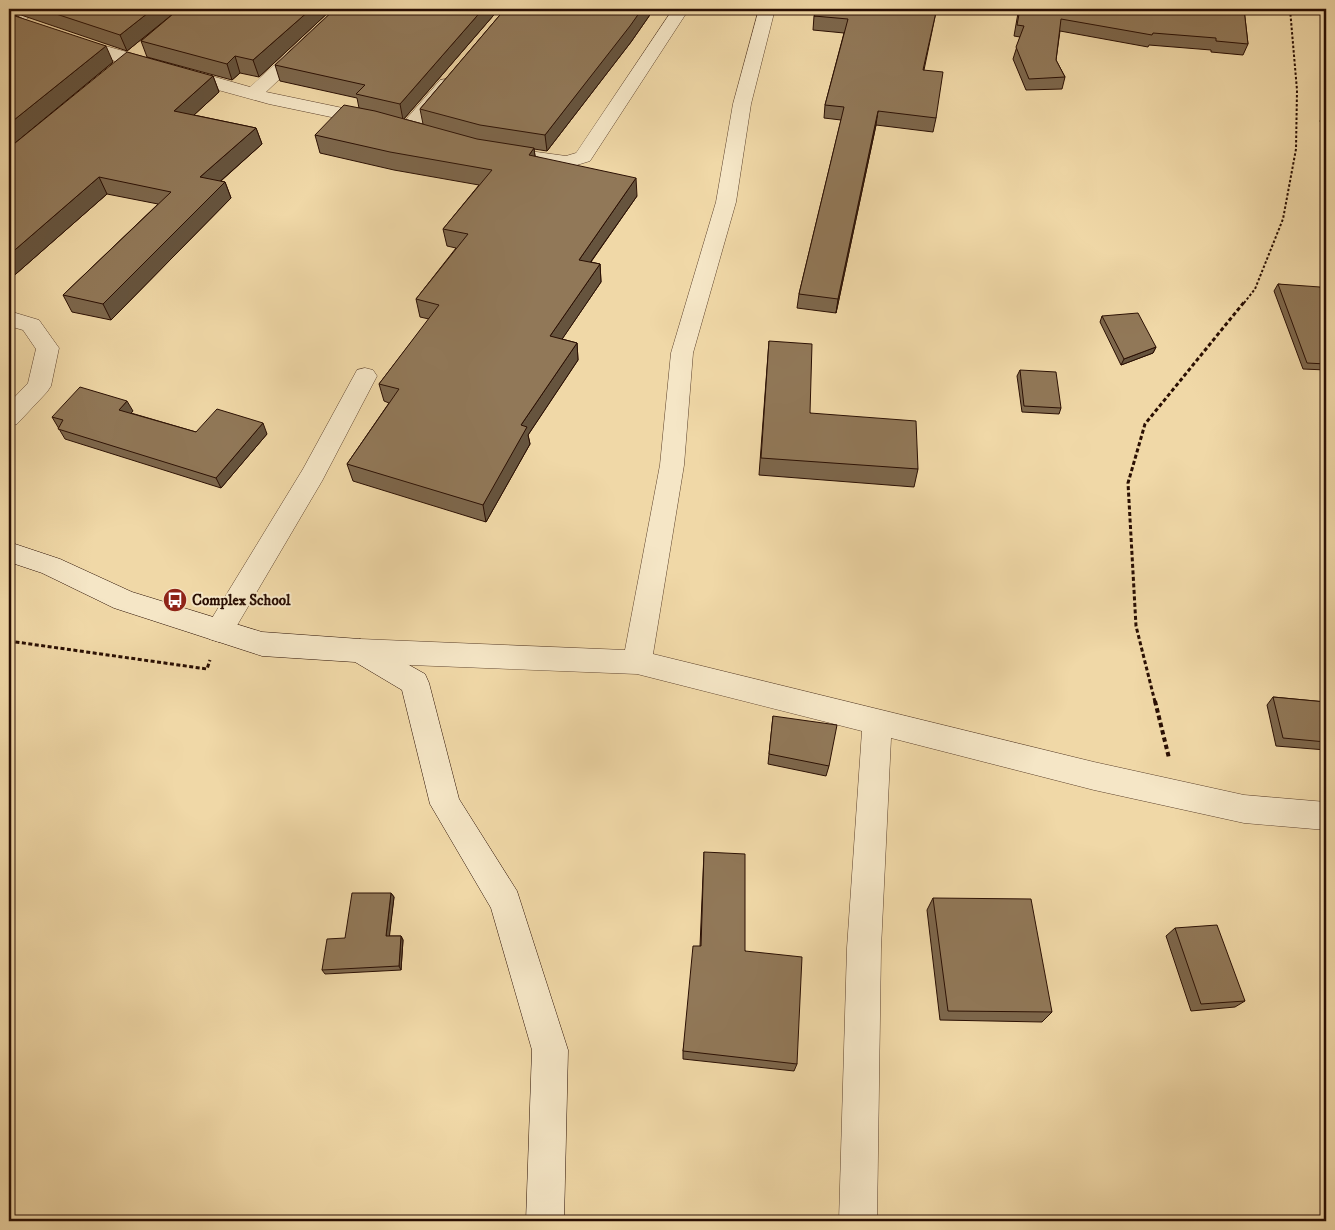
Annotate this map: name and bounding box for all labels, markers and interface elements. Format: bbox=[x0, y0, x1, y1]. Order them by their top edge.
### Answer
bus stop icon: Complex School bbox=[162, 587, 188, 613]
place label: Complex School bbox=[192, 591, 291, 610]

